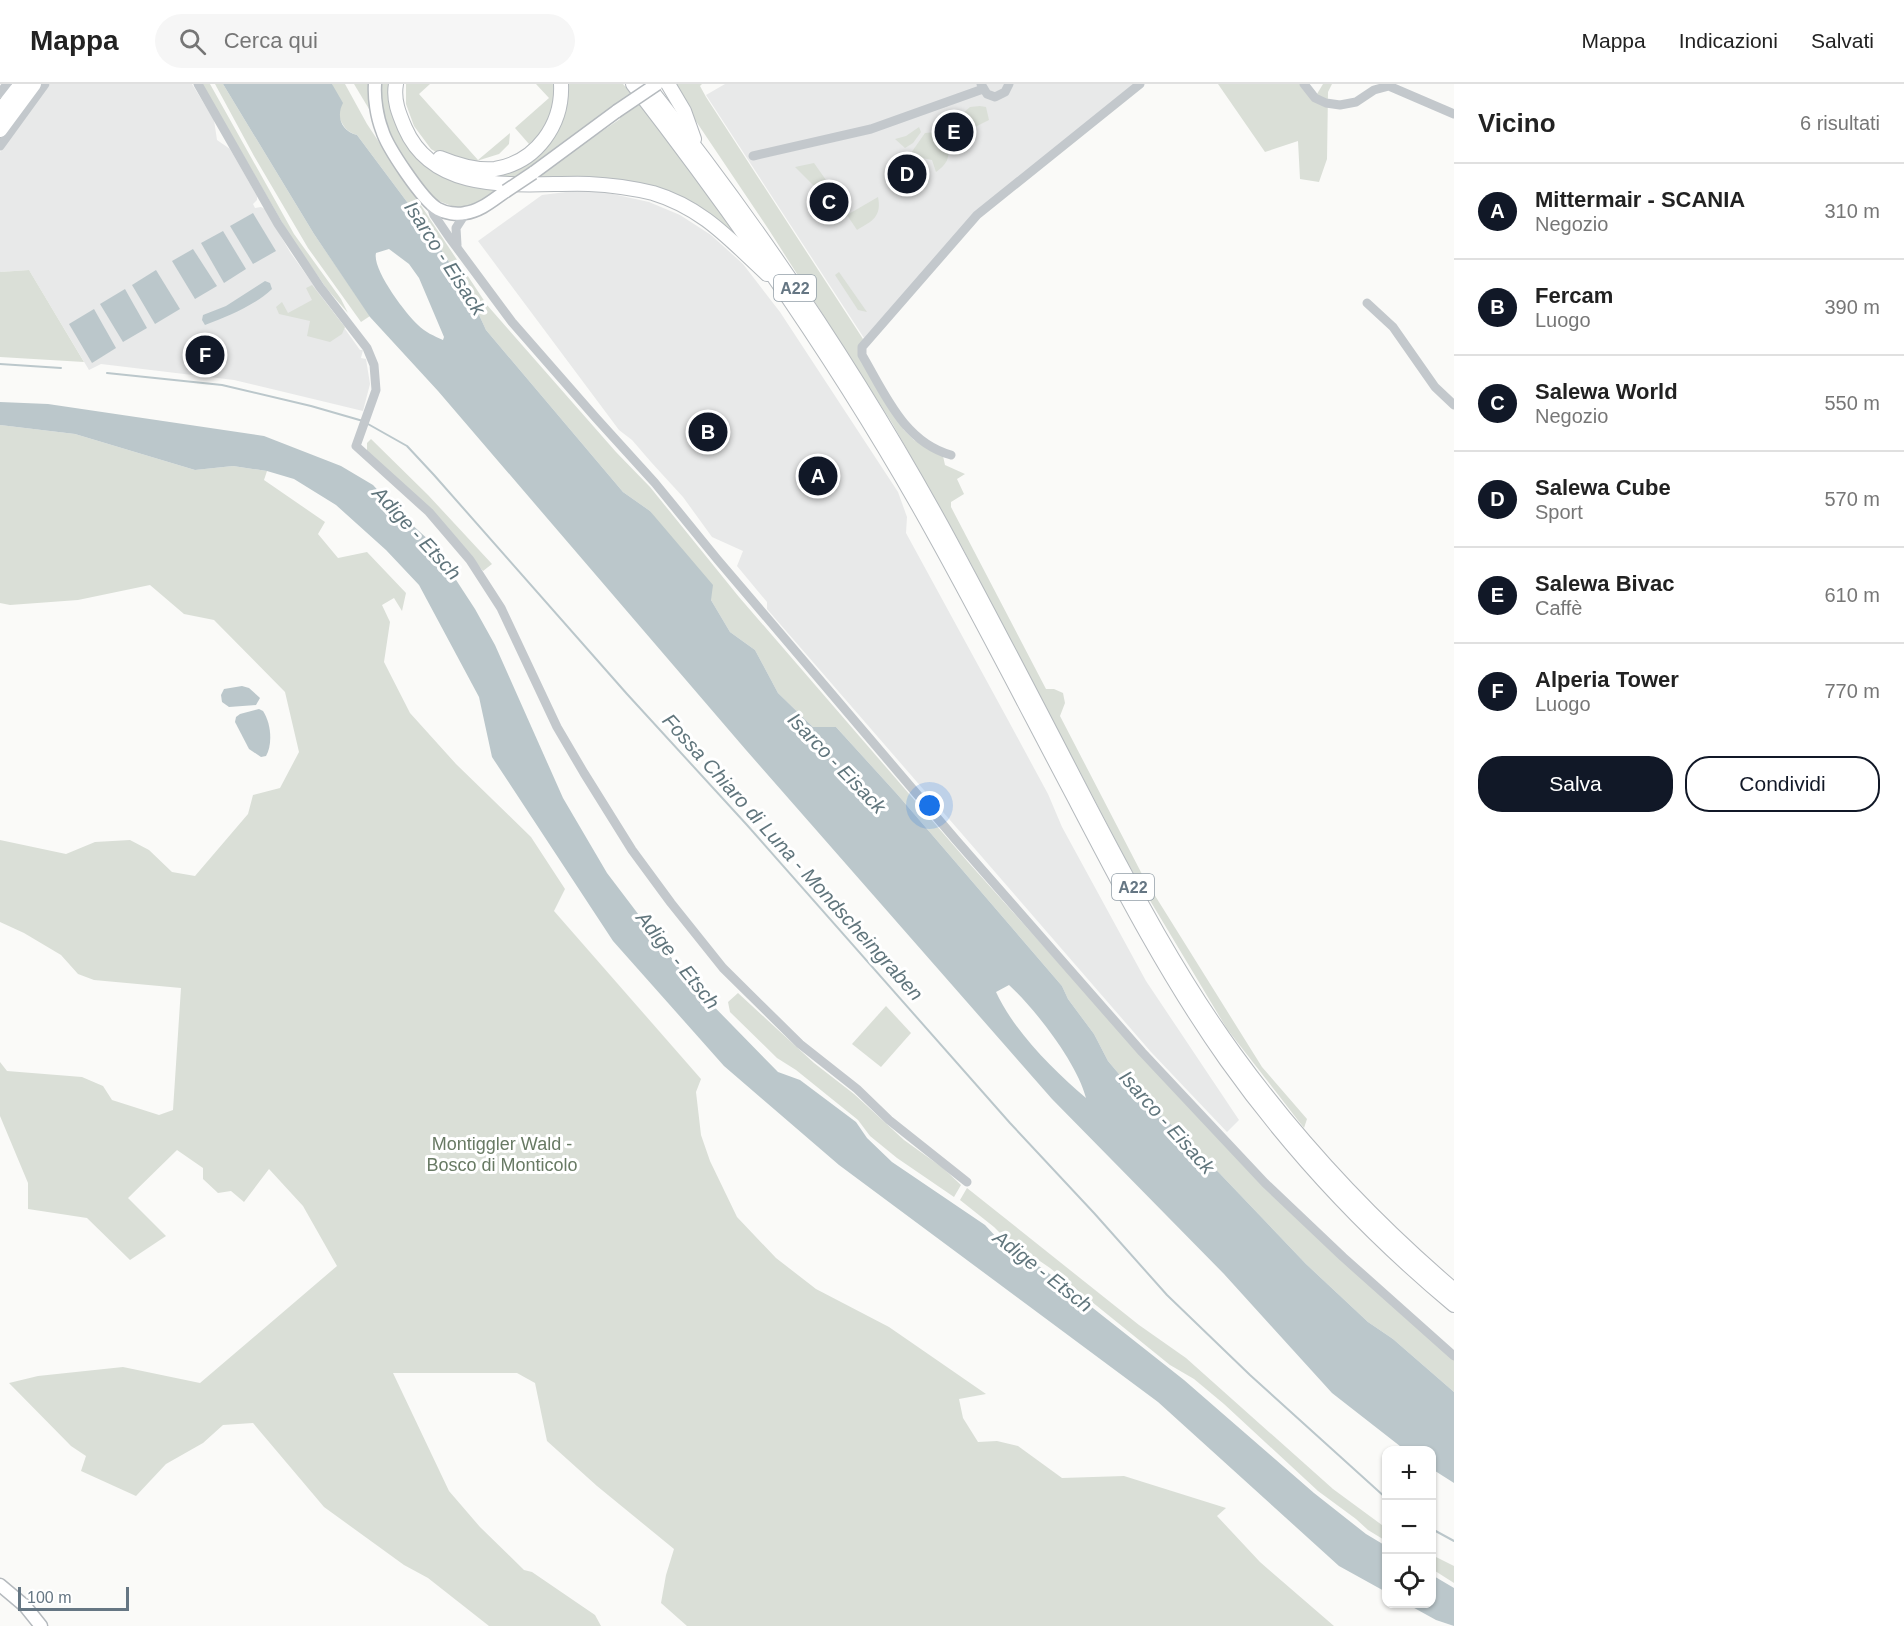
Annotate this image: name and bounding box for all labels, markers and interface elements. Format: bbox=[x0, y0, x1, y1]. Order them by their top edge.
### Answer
search box bbox=[155, 14, 575, 68]
text: Mappa bbox=[30, 25, 119, 56]
icon: search bbox=[176, 25, 209, 58]
text: Cerca qui bbox=[224, 28, 318, 53]
text: Mappa bbox=[1582, 29, 1646, 52]
text: Indicazioni bbox=[1679, 29, 1778, 52]
text: Salvati bbox=[1811, 29, 1874, 52]
text: Vicino bbox=[1478, 108, 1556, 138]
pin: E bbox=[934, 110, 974, 154]
text: 6 risultati bbox=[1800, 112, 1880, 134]
pin: D bbox=[888, 152, 926, 196]
pin: C bbox=[810, 180, 848, 224]
text: Mittermair - SCANIA bbox=[1535, 187, 1745, 212]
water label: Isarco - Eisack bbox=[400, 197, 490, 320]
text: A bbox=[1490, 200, 1505, 222]
text: 310 m bbox=[1824, 200, 1880, 222]
text: Negozio bbox=[1535, 213, 1608, 235]
road number: A22 bbox=[774, 275, 816, 301]
text: Fercam bbox=[1535, 283, 1613, 308]
text: B bbox=[1490, 296, 1505, 318]
text: 390 m bbox=[1824, 296, 1880, 318]
text: Luogo bbox=[1535, 309, 1591, 331]
pin: F bbox=[186, 332, 224, 378]
text: Salewa World bbox=[1535, 379, 1678, 404]
text: C bbox=[1490, 392, 1505, 414]
text: 550 m bbox=[1824, 392, 1880, 414]
text: Negozio bbox=[1535, 405, 1608, 427]
pin: B bbox=[688, 410, 728, 454]
pin: A bbox=[798, 454, 838, 498]
text: Salewa Cube bbox=[1535, 475, 1671, 500]
water label: Adige - Etsch bbox=[368, 481, 466, 584]
text: D bbox=[1490, 488, 1505, 510]
text: 570 m bbox=[1824, 488, 1880, 510]
text: Sport bbox=[1535, 501, 1583, 523]
text: Salewa Bivac bbox=[1535, 571, 1674, 596]
text: E bbox=[1491, 584, 1504, 606]
text: 610 m bbox=[1824, 584, 1880, 606]
text: Caffè bbox=[1535, 597, 1582, 619]
text: Alperia Tower bbox=[1535, 667, 1679, 692]
text: F bbox=[1491, 680, 1504, 702]
text: 770 m bbox=[1824, 680, 1880, 702]
text: Luogo bbox=[1535, 693, 1591, 715]
water label: Isarco - Eisack bbox=[784, 708, 891, 819]
water label: Fossa Chiaro di Luna - Mondscheingraben bbox=[658, 709, 928, 1005]
button: Salva bbox=[1478, 756, 1673, 812]
button: Condividi bbox=[1685, 756, 1880, 812]
your location bbox=[915, 791, 944, 820]
road number: A22 bbox=[1112, 874, 1154, 900]
water label: Adige - Etsch bbox=[631, 906, 724, 1013]
water label: Isarco - Eisack bbox=[1115, 1066, 1220, 1179]
park label: Montiggler Wald - Bosco di Monticolo bbox=[426, 1134, 578, 1175]
water label: Adige - Etsch bbox=[989, 1225, 1097, 1316]
map controls bbox=[1382, 1446, 1436, 1608]
button: + bbox=[1382, 1446, 1436, 1500]
button: − bbox=[1382, 1500, 1436, 1554]
button: locate bbox=[1382, 1554, 1436, 1608]
scale bar bbox=[18, 1584, 129, 1612]
text: 100 m bbox=[27, 1589, 71, 1606]

